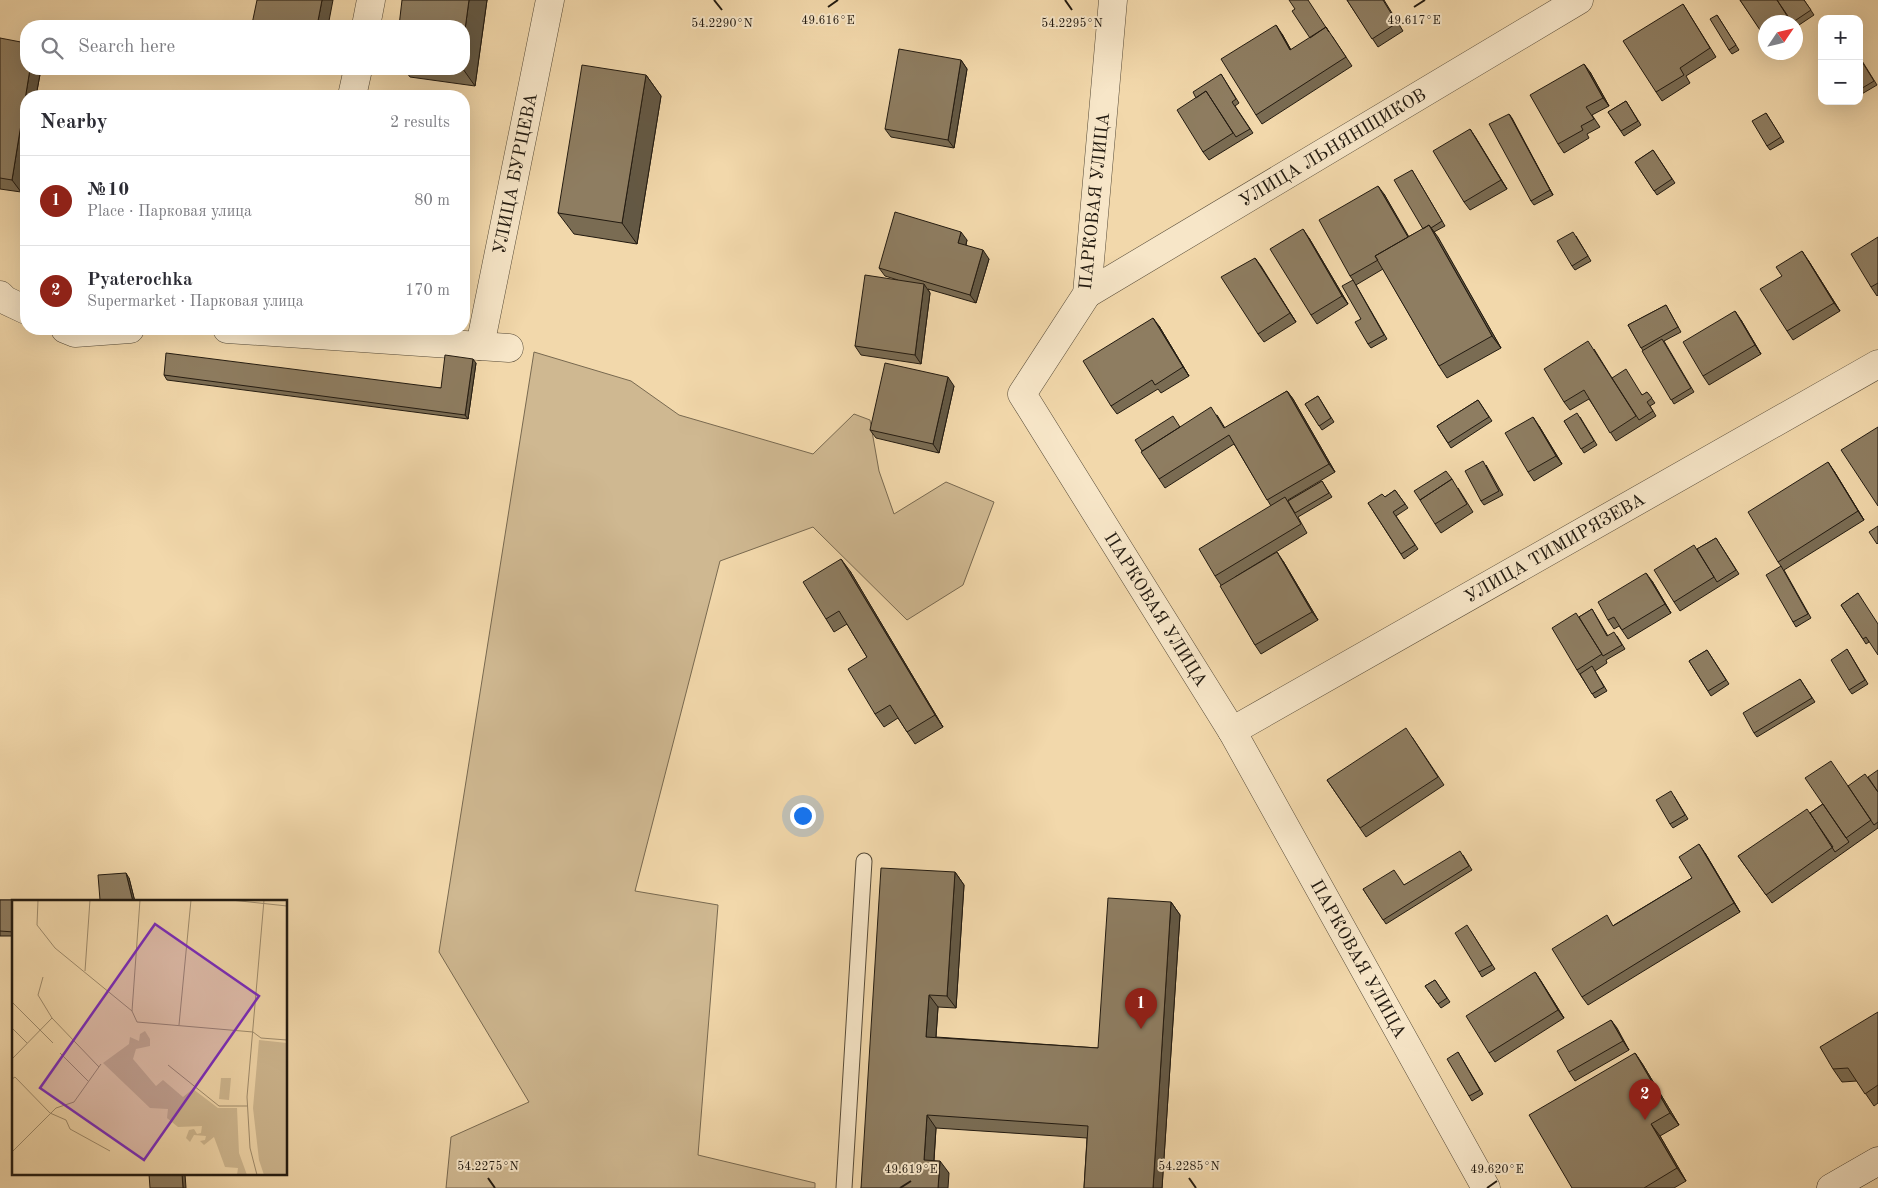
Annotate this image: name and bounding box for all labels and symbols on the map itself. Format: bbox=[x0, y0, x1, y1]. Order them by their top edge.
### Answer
text: 49.616°E bbox=[801, 15, 855, 27]
text: 49.617°E bbox=[1387, 15, 1441, 27]
north arrow bbox=[1758, 15, 1803, 60]
text: 54.2290°N bbox=[691, 17, 753, 30]
text: 54.2295°N bbox=[1041, 17, 1103, 30]
street label: УЛИЦА ЛЬНЯНЩИКОВ bbox=[1236, 86, 1430, 211]
street label: УЛИЦА БУРЦЕВА bbox=[491, 91, 541, 256]
street label: ПАРКОВАЯ УЛИЦА bbox=[1077, 111, 1113, 291]
street label: УЛИЦА ТИМИРЯЗЕВА bbox=[1462, 490, 1648, 607]
street label: ПАРКОВАЯ УЛИЦА bbox=[1100, 529, 1210, 690]
your location bbox=[790, 803, 816, 829]
street label: ПАРКОВАЯ УЛИЦА bbox=[1307, 877, 1409, 1042]
inset map bbox=[12, 900, 288, 1176]
pin: 1 bbox=[1125, 988, 1157, 1029]
pin: 2 bbox=[1629, 1079, 1661, 1120]
text: 54.2275°N bbox=[457, 1160, 519, 1173]
text: 54.2285°N bbox=[1158, 1160, 1220, 1173]
text: 49.619°E bbox=[884, 1164, 938, 1176]
text: 49.620°E bbox=[1470, 1164, 1524, 1176]

